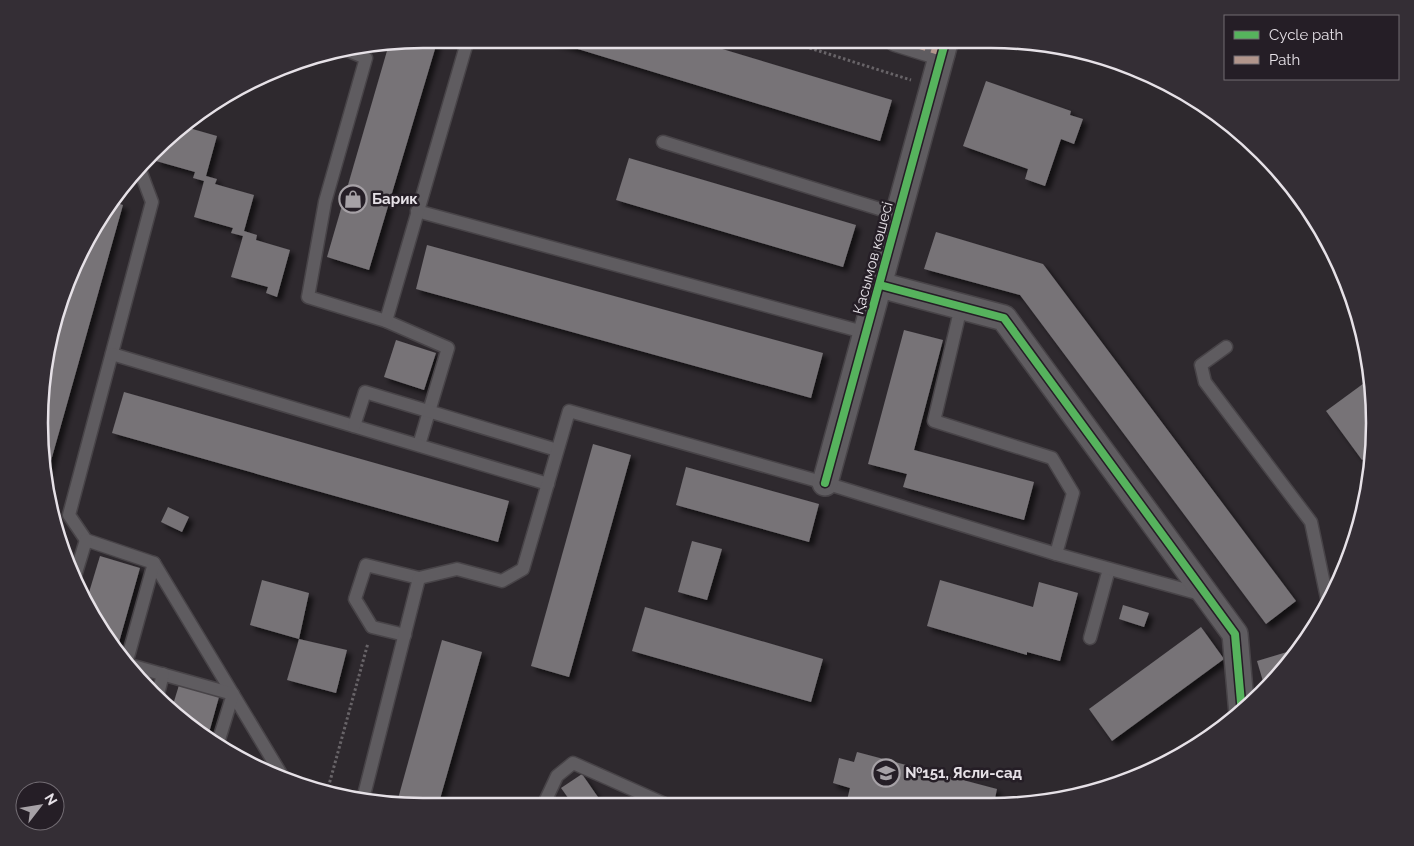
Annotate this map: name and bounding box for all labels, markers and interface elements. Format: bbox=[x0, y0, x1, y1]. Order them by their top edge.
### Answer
legend bbox=[1224, 15, 1399, 80]
text: Cycle path bbox=[1269, 26, 1343, 44]
text: Path bbox=[1269, 51, 1300, 69]
shop icon: Барик bbox=[338, 184, 368, 214]
place label: Барик bbox=[372, 190, 418, 208]
street label: Қасымов көшесі bbox=[849, 200, 897, 316]
school or university icon: №151, Ясли-сад bbox=[871, 758, 901, 788]
place label: №151, Ясли-сад bbox=[905, 764, 1023, 782]
north arrow bbox=[15, 781, 65, 831]
text: N bbox=[42, 791, 61, 808]

